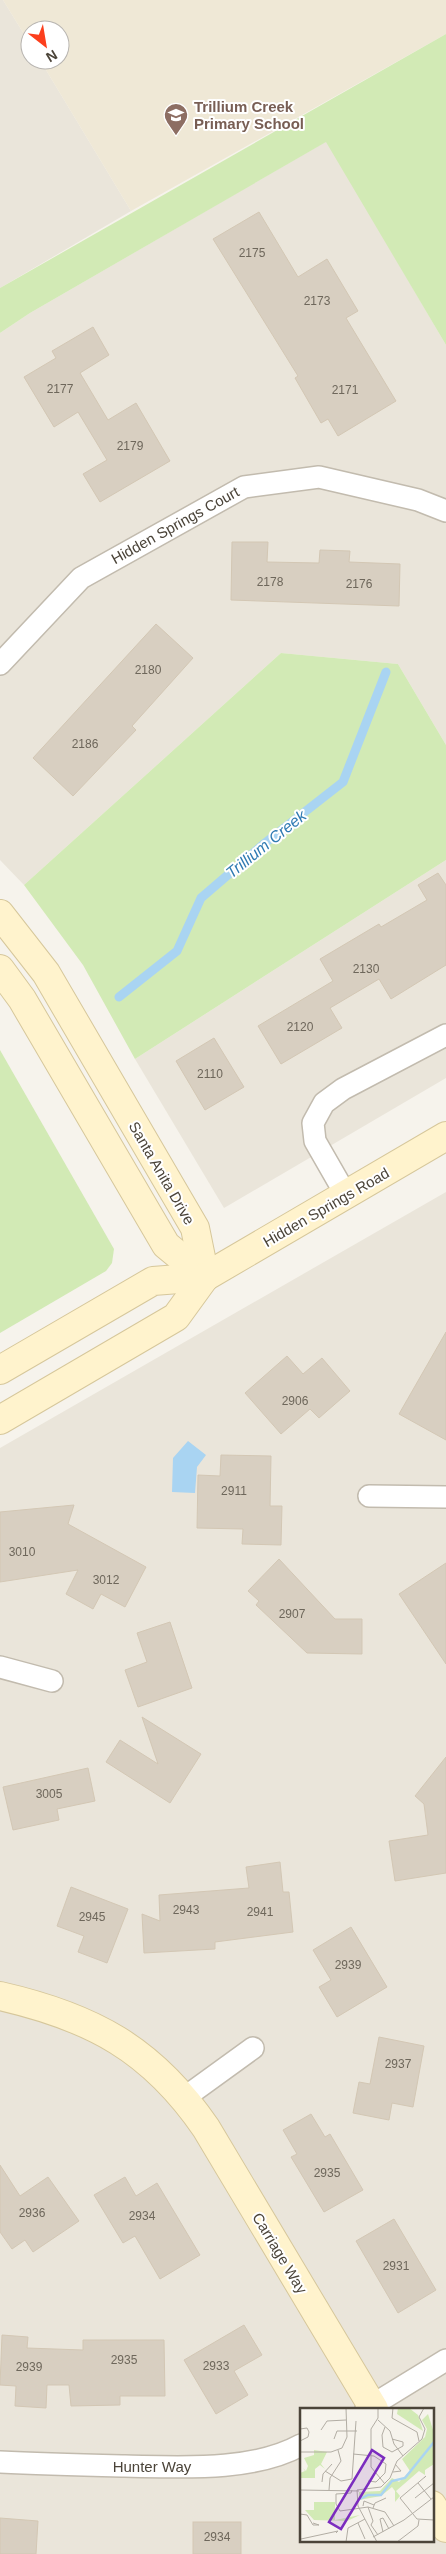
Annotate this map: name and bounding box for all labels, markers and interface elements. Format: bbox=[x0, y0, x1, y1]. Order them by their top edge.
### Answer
north arrow bbox=[20, 20, 70, 70]
text: N bbox=[43, 47, 60, 66]
place label: Trillium Creek Primary School bbox=[194, 98, 304, 132]
school or university icon: Trillium Creek Primary School bbox=[163, 102, 189, 136]
house number: 2175 bbox=[239, 246, 266, 260]
house number: 2173 bbox=[304, 294, 331, 308]
house number: 2177 bbox=[47, 382, 74, 396]
house number: 2171 bbox=[332, 383, 359, 397]
house number: 2179 bbox=[117, 439, 144, 453]
street label: Hidden Springs Court bbox=[108, 482, 243, 567]
house number: 2178 bbox=[257, 575, 284, 589]
house number: 2176 bbox=[346, 577, 373, 591]
house number: 2180 bbox=[135, 663, 162, 677]
house number: 2186 bbox=[72, 737, 99, 751]
water label: Trillium Creek bbox=[223, 806, 310, 881]
house number: 2130 bbox=[353, 962, 380, 976]
house number: 2120 bbox=[287, 1020, 314, 1034]
house number: 2110 bbox=[197, 1067, 223, 1081]
street label: Santa Anita Drive bbox=[126, 1119, 198, 1227]
street label: Hidden Springs Road bbox=[260, 1164, 392, 1250]
house number: 2906 bbox=[282, 1394, 309, 1408]
house number: 2911 bbox=[221, 1484, 247, 1498]
house number: 3010 bbox=[9, 1545, 36, 1559]
house number: 3012 bbox=[93, 1573, 120, 1587]
house number: 2907 bbox=[279, 1607, 306, 1621]
house number: 3005 bbox=[36, 1787, 63, 1801]
house number: 2943 bbox=[173, 1903, 200, 1917]
house number: 2941 bbox=[247, 1905, 274, 1919]
house number: 2945 bbox=[79, 1910, 106, 1924]
house number: 2939 bbox=[335, 1958, 362, 1972]
house number: 2937 bbox=[385, 2057, 412, 2071]
house number: 2935 bbox=[314, 2166, 341, 2180]
house number: 2936 bbox=[19, 2206, 46, 2220]
house number: 2934 bbox=[129, 2209, 156, 2223]
street label: Carriage Way bbox=[249, 2210, 311, 2297]
house number: 2931 bbox=[383, 2259, 410, 2273]
house number: 2935 bbox=[111, 2353, 138, 2367]
house number: 2933 bbox=[203, 2359, 230, 2373]
house number: 2939 bbox=[16, 2360, 43, 2374]
inset map bbox=[300, 2408, 434, 2542]
street label: Hunter Way bbox=[113, 2458, 192, 2475]
house number: 2934 bbox=[204, 2530, 231, 2544]

